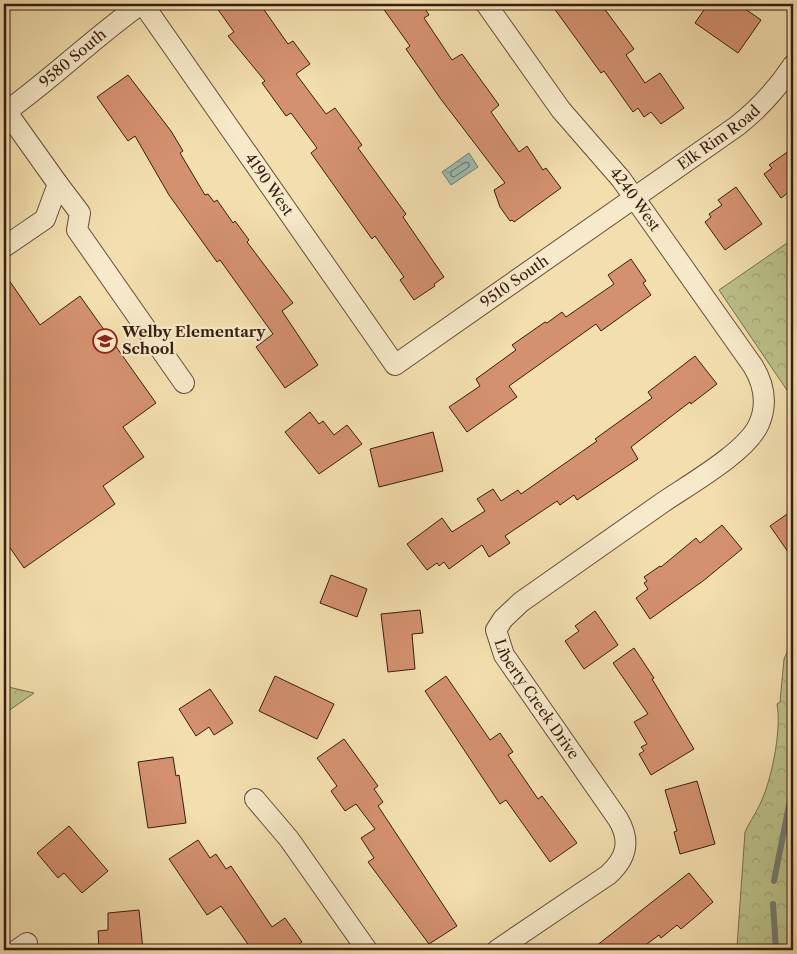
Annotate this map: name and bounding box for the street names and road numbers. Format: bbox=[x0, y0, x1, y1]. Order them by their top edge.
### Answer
street label: 9580 South bbox=[35, 24, 110, 91]
street label: Elk Rim Road bbox=[674, 101, 764, 174]
street label: 4190 West bbox=[241, 149, 298, 220]
street label: 4240 West bbox=[606, 163, 665, 235]
street label: 9510 South bbox=[476, 250, 552, 312]
street label: Liberty Creek Drive bbox=[490, 636, 584, 763]

